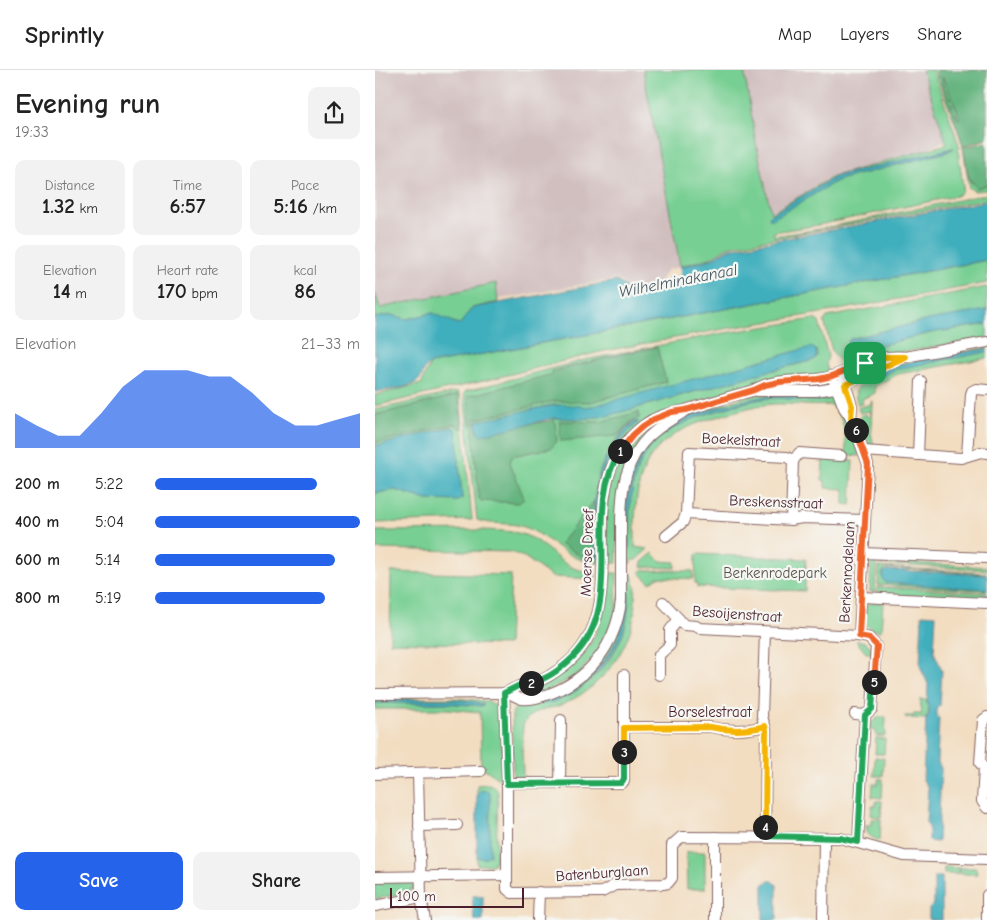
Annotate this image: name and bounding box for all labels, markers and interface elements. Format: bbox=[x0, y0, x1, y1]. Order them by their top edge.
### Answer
text: Sprintly bbox=[25, 21, 104, 49]
text: Map bbox=[778, 24, 812, 45]
text: Layers bbox=[840, 24, 889, 45]
text: Share bbox=[917, 24, 962, 45]
button: share bbox=[308, 87, 360, 139]
text: Evening run bbox=[15, 88, 160, 120]
text: 19:33 bbox=[15, 123, 49, 141]
text: Distance bbox=[45, 177, 95, 194]
text: Time bbox=[173, 177, 202, 194]
text: Pace bbox=[291, 177, 319, 194]
text: 1.32 bbox=[42, 194, 75, 218]
text: 6:57 bbox=[170, 194, 205, 218]
text: 5:16 bbox=[273, 194, 308, 218]
text: km bbox=[75, 200, 98, 217]
text: /km bbox=[308, 200, 337, 217]
water label: Wilhelminakanaal bbox=[617, 261, 739, 301]
text: Elevation bbox=[43, 262, 97, 279]
text: Heart rate bbox=[157, 262, 218, 279]
text: kcal bbox=[293, 262, 317, 279]
text: 14 bbox=[53, 279, 71, 303]
text: 170 bbox=[157, 279, 187, 303]
text: 86 bbox=[294, 279, 316, 303]
text: m bbox=[71, 285, 87, 302]
text: bpm bbox=[187, 285, 218, 302]
text: Elevation bbox=[15, 335, 76, 353]
text: 21–33 m bbox=[301, 335, 360, 353]
pin bbox=[844, 342, 886, 384]
icon: arrive bbox=[851, 349, 879, 377]
pin: 6 bbox=[843, 418, 869, 442]
text: 6 bbox=[853, 422, 860, 439]
street label: Boekelstraat bbox=[701, 429, 781, 451]
pin: 1 bbox=[607, 438, 633, 464]
text: 1 bbox=[618, 443, 623, 460]
text: 200 m bbox=[15, 475, 60, 493]
text: 5:22 bbox=[95, 475, 123, 493]
street label: Breskensstraat bbox=[729, 491, 824, 513]
street label: Moerse Dreef bbox=[576, 508, 598, 597]
text: 400 m bbox=[15, 513, 59, 531]
text: 5:04 bbox=[95, 513, 124, 531]
street label: Berkenrodelaan bbox=[835, 521, 859, 623]
text: 600 m bbox=[15, 551, 60, 569]
text: 5:14 bbox=[95, 551, 121, 569]
park label: Berkenrodepark bbox=[723, 564, 828, 582]
text: 800 m bbox=[15, 589, 60, 607]
text: 5:19 bbox=[95, 589, 121, 607]
street label: Besoijenstraat bbox=[692, 602, 783, 626]
pin: 2 bbox=[519, 670, 543, 696]
pin: 5 bbox=[861, 670, 887, 694]
text: 5 bbox=[871, 674, 878, 691]
text: 2 bbox=[528, 675, 535, 692]
street label: Borselestraat bbox=[668, 703, 753, 721]
pin: 3 bbox=[611, 740, 637, 764]
text: 3 bbox=[621, 744, 628, 761]
pin: 4 bbox=[753, 814, 777, 840]
text: 4 bbox=[762, 819, 769, 836]
button: Save bbox=[15, 852, 183, 910]
button: Share bbox=[193, 852, 360, 910]
street label: Batenburglaan bbox=[555, 861, 649, 885]
scale bar bbox=[390, 885, 524, 908]
text: 100 m bbox=[397, 888, 436, 905]

